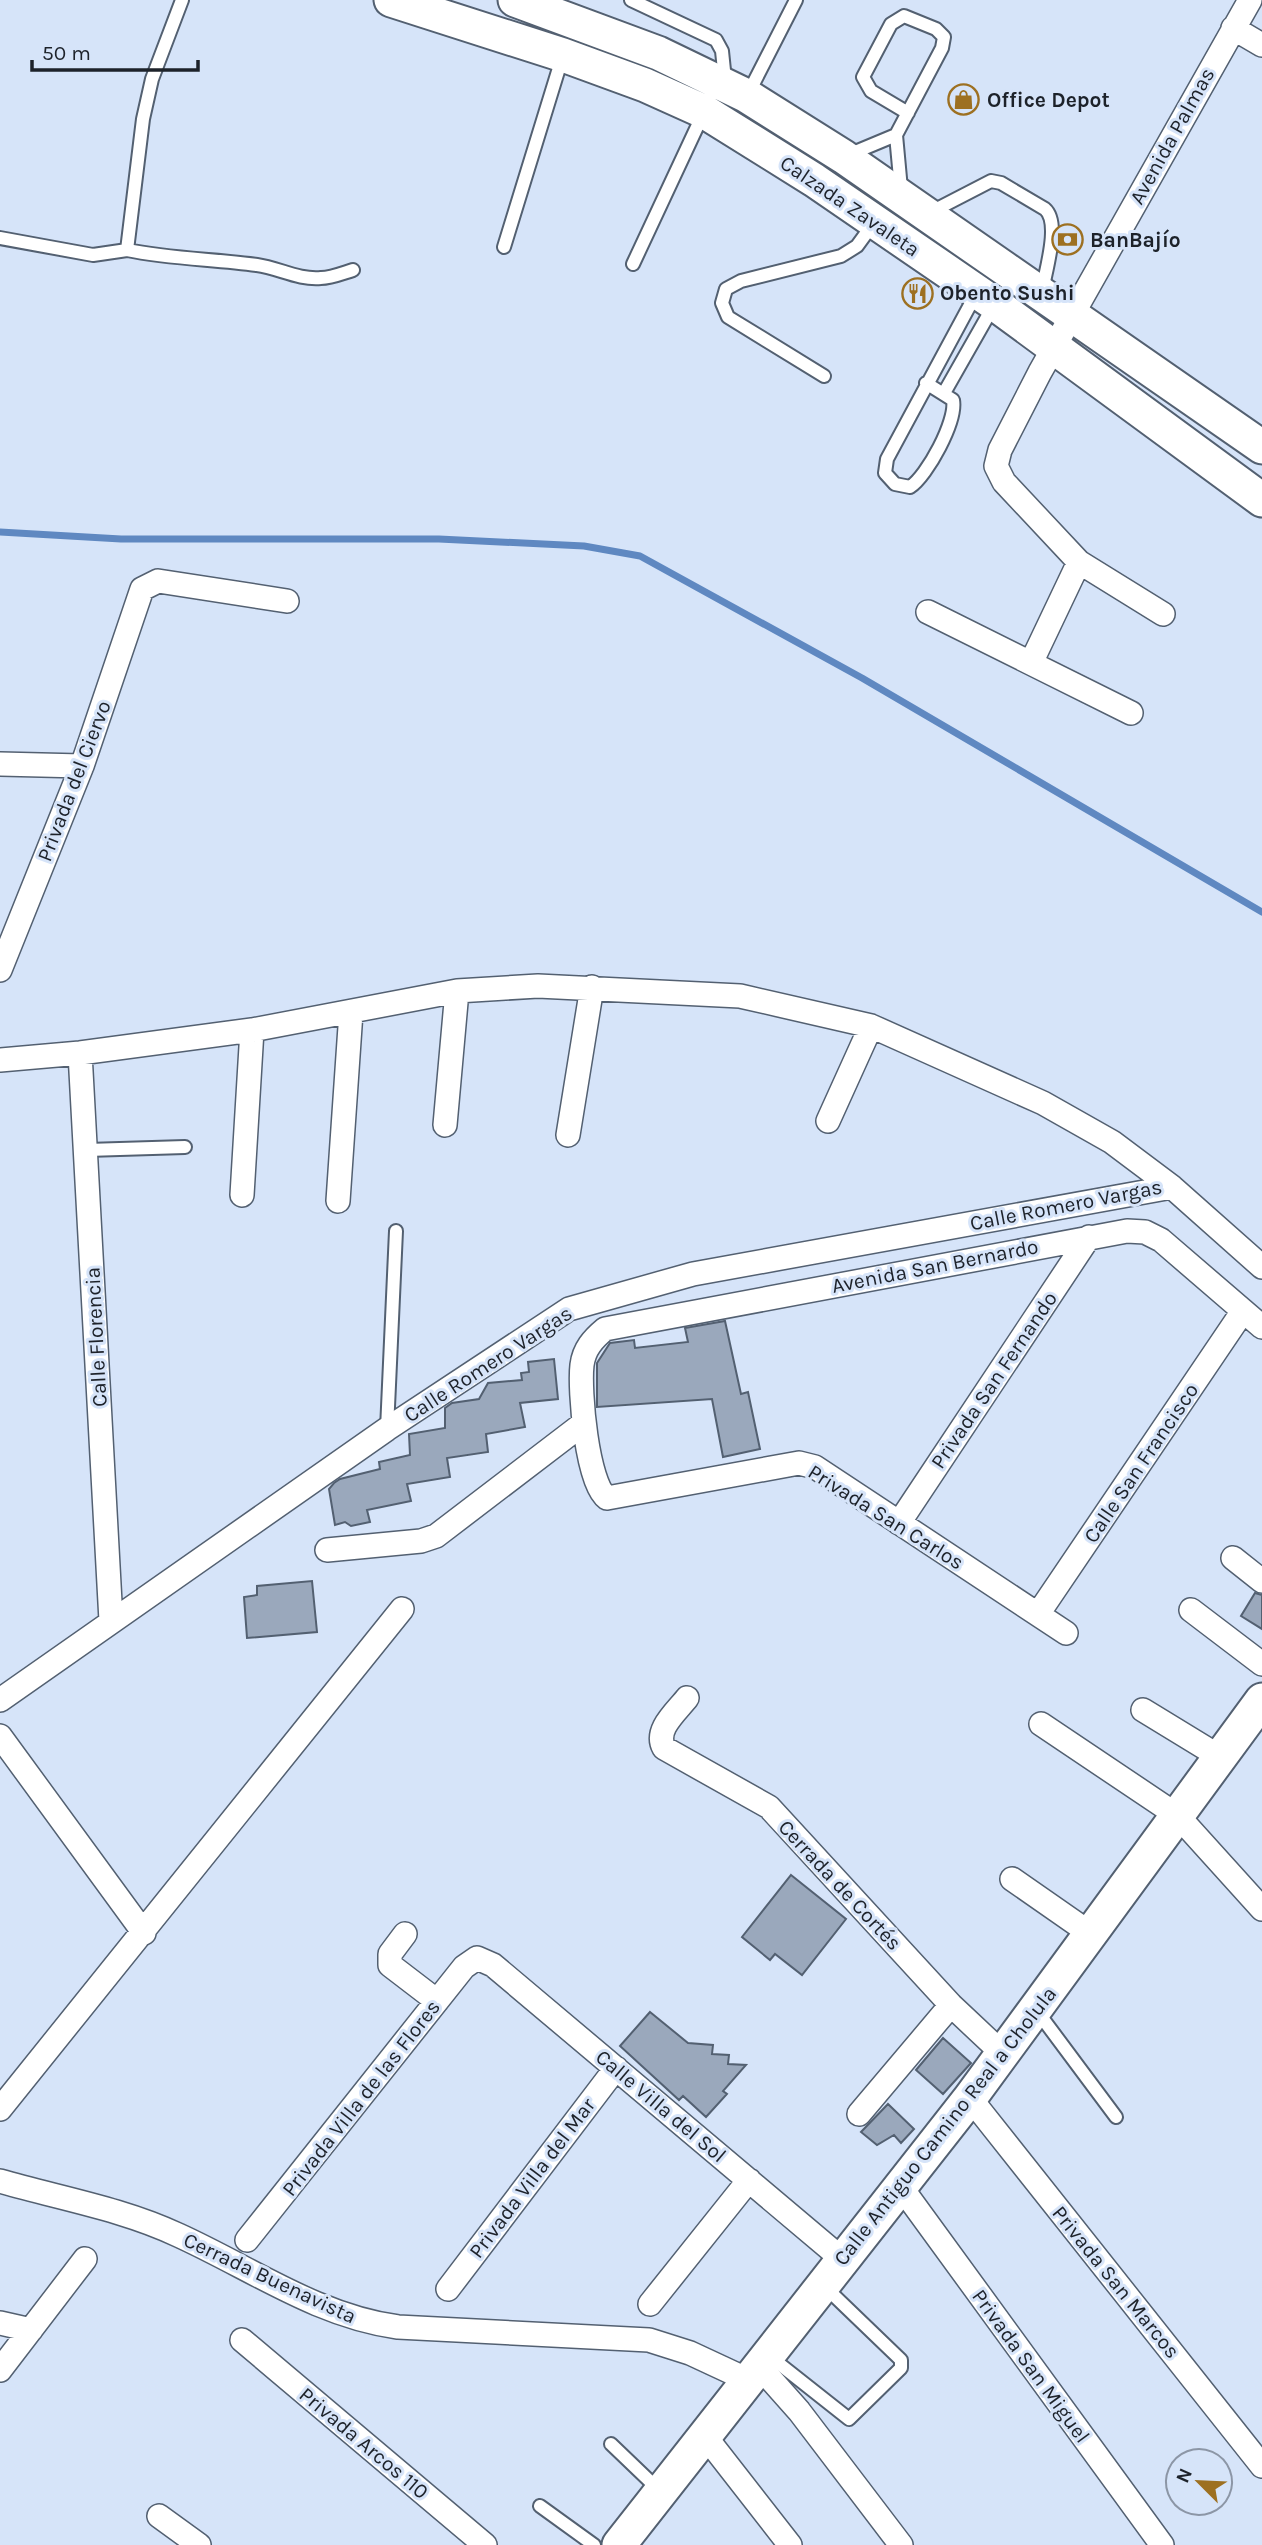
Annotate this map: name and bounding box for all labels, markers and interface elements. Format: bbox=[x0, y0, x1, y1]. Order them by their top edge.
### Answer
scale bar bbox=[32, 28, 198, 72]
text: 50 m bbox=[42, 41, 91, 65]
street label: Avenida Palmas bbox=[1125, 64, 1219, 208]
shop icon: Office Depot bbox=[947, 83, 981, 117]
place label: Office Depot bbox=[987, 88, 1110, 112]
street label: Calzada Zavaleta bbox=[776, 150, 924, 262]
bank icon: BanBajío bbox=[1050, 223, 1084, 257]
place label: BanBajío bbox=[1090, 228, 1181, 252]
restaurant icon: Obento Sushi bbox=[900, 276, 934, 310]
place label: Obento Sushi bbox=[940, 281, 1075, 305]
street label: Privada del Ciervo bbox=[32, 697, 116, 865]
street label: Calle Romero Vargas bbox=[968, 1175, 1164, 1235]
street label: Avenida San Bernardo bbox=[830, 1234, 1040, 1298]
street label: Calle Florencia bbox=[80, 1266, 112, 1408]
street label: Privada San Fernando bbox=[926, 1287, 1062, 1473]
street label: Calle Romero Vargas bbox=[400, 1301, 576, 1427]
street label: Calle San Francisco bbox=[1079, 1379, 1203, 1547]
street label: Privada San Carlos bbox=[804, 1459, 968, 1575]
street label: Cerrada de Cortés bbox=[774, 1815, 906, 1955]
street label: Calle Antiguo Camino Real a Cholula bbox=[829, 1982, 1061, 2270]
street label: Privada Villa de las Flores bbox=[277, 1995, 445, 2201]
street label: Calle Villa del Sol bbox=[591, 2045, 731, 2167]
street label: Privada Villa del Mar bbox=[464, 2093, 600, 2263]
street label: Privada San Marcos bbox=[1047, 2201, 1185, 2363]
street label: Cerrada Buenavista bbox=[180, 2228, 360, 2328]
street label: Privada San Miguel bbox=[967, 2285, 1095, 2447]
street label: Privada Arcos 110 bbox=[295, 2382, 433, 2504]
north arrow bbox=[1164, 2447, 1234, 2517]
text: N bbox=[1172, 2465, 1197, 2486]

